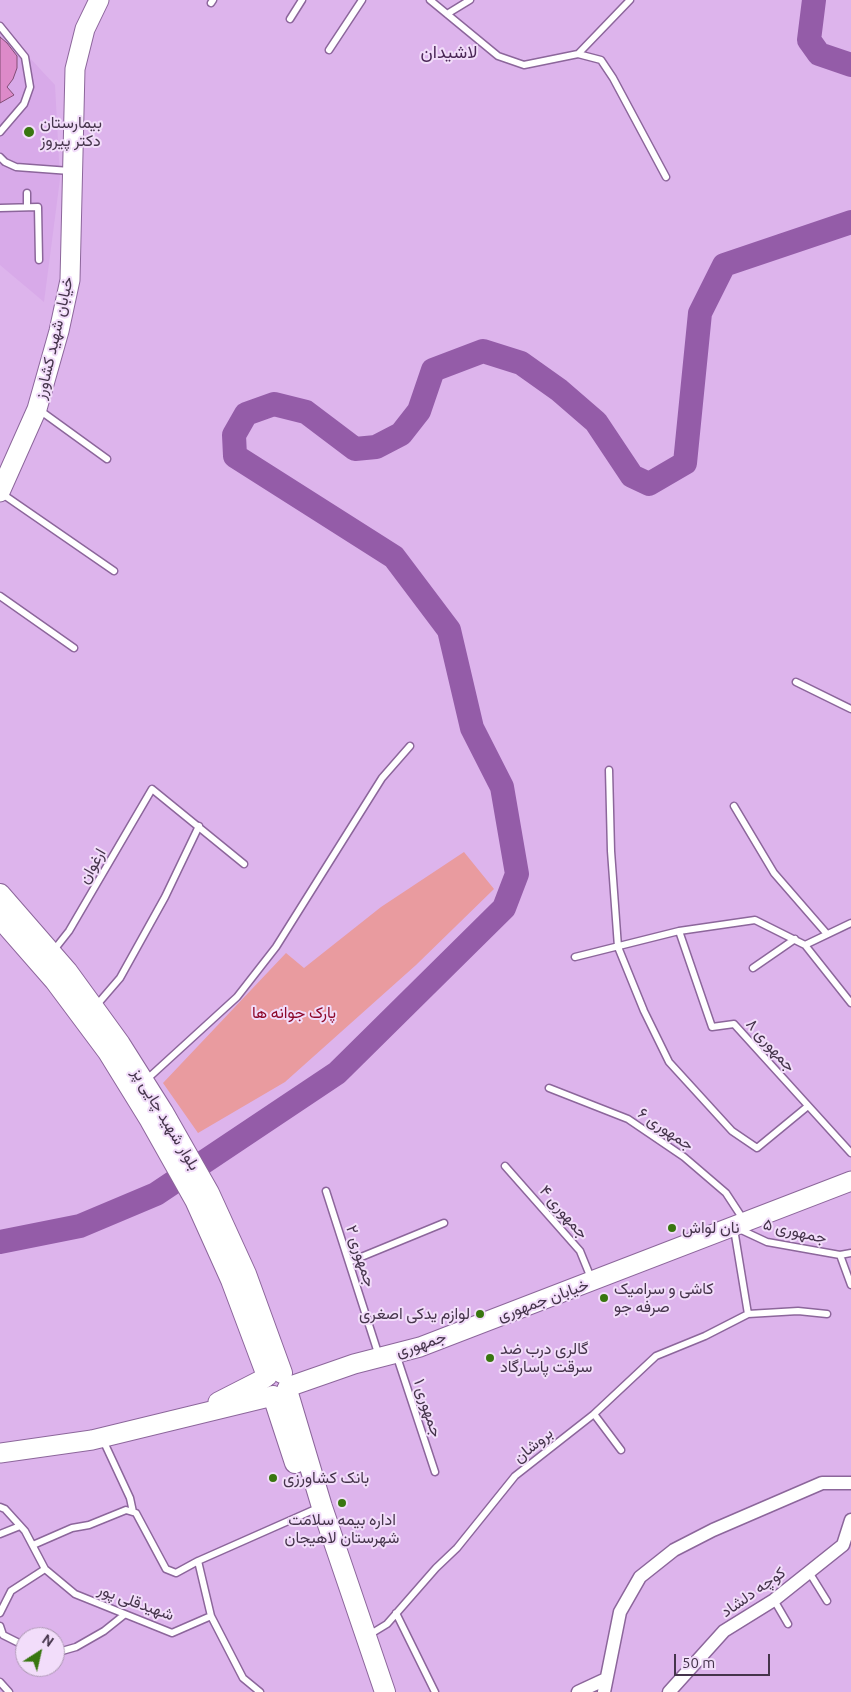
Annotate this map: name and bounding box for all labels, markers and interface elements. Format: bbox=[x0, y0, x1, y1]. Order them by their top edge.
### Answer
district label: لاشیدان bbox=[421, 41, 477, 63]
place label: بیمارستان دکتر پیروز bbox=[40, 113, 102, 151]
marker: بیمارستان دکتر پیروز bbox=[22, 125, 36, 139]
street label: خیابان شهید کشاورز bbox=[31, 275, 77, 401]
street label: ارغوان bbox=[74, 845, 110, 887]
park label: پارک جوانه ها bbox=[252, 1003, 336, 1023]
street label: جمهوری ۸ bbox=[742, 1014, 800, 1076]
street label: بلوار شهید چایی پز bbox=[128, 1064, 204, 1174]
street label: جمهوری ۶ bbox=[634, 1103, 698, 1155]
street label: جمهوری ۴ bbox=[536, 1181, 592, 1243]
street label: جمهوری ۵ bbox=[761, 1214, 829, 1248]
place label: نان لواش bbox=[682, 1218, 740, 1238]
marker: نان لواش bbox=[666, 1222, 678, 1234]
street label: جمهوری ۲ bbox=[342, 1223, 380, 1289]
street label: خیابان جمهوری bbox=[495, 1275, 591, 1325]
place label: کاشی و سرامیک صرفه جو bbox=[614, 1279, 714, 1317]
marker: کاشی و سرامیک صرفه جو bbox=[598, 1292, 610, 1304]
place label: لوازم یدکی اصغری bbox=[359, 1304, 470, 1324]
marker: لوازم یدکی اصغری bbox=[474, 1308, 486, 1320]
street label: جمهوری bbox=[393, 1327, 449, 1361]
place label: گالری درب ضد سرقت پاسارگاد bbox=[500, 1339, 592, 1377]
marker: گالری درب ضد سرقت پاسارگاد bbox=[484, 1352, 496, 1364]
street label: جمهوری ۱ bbox=[410, 1376, 446, 1440]
street label: بروشان bbox=[509, 1423, 557, 1467]
place label: بانک کشاورزی bbox=[283, 1468, 369, 1488]
marker: بانک کشاورزی bbox=[267, 1472, 279, 1484]
marker: اداره بیمه سلامت شهرستان لاهیجان bbox=[336, 1497, 348, 1509]
place label: اداره بیمه سلامت شهرستان لاهیجان bbox=[285, 1510, 399, 1548]
street label: کوچه دلشاد bbox=[717, 1563, 789, 1621]
street label: شهیدقلی پور bbox=[95, 1579, 177, 1625]
north arrow bbox=[15, 1627, 65, 1677]
text: N bbox=[39, 1631, 57, 1650]
scale bar bbox=[676, 1644, 772, 1676]
text: 50 m bbox=[682, 1654, 715, 1671]

